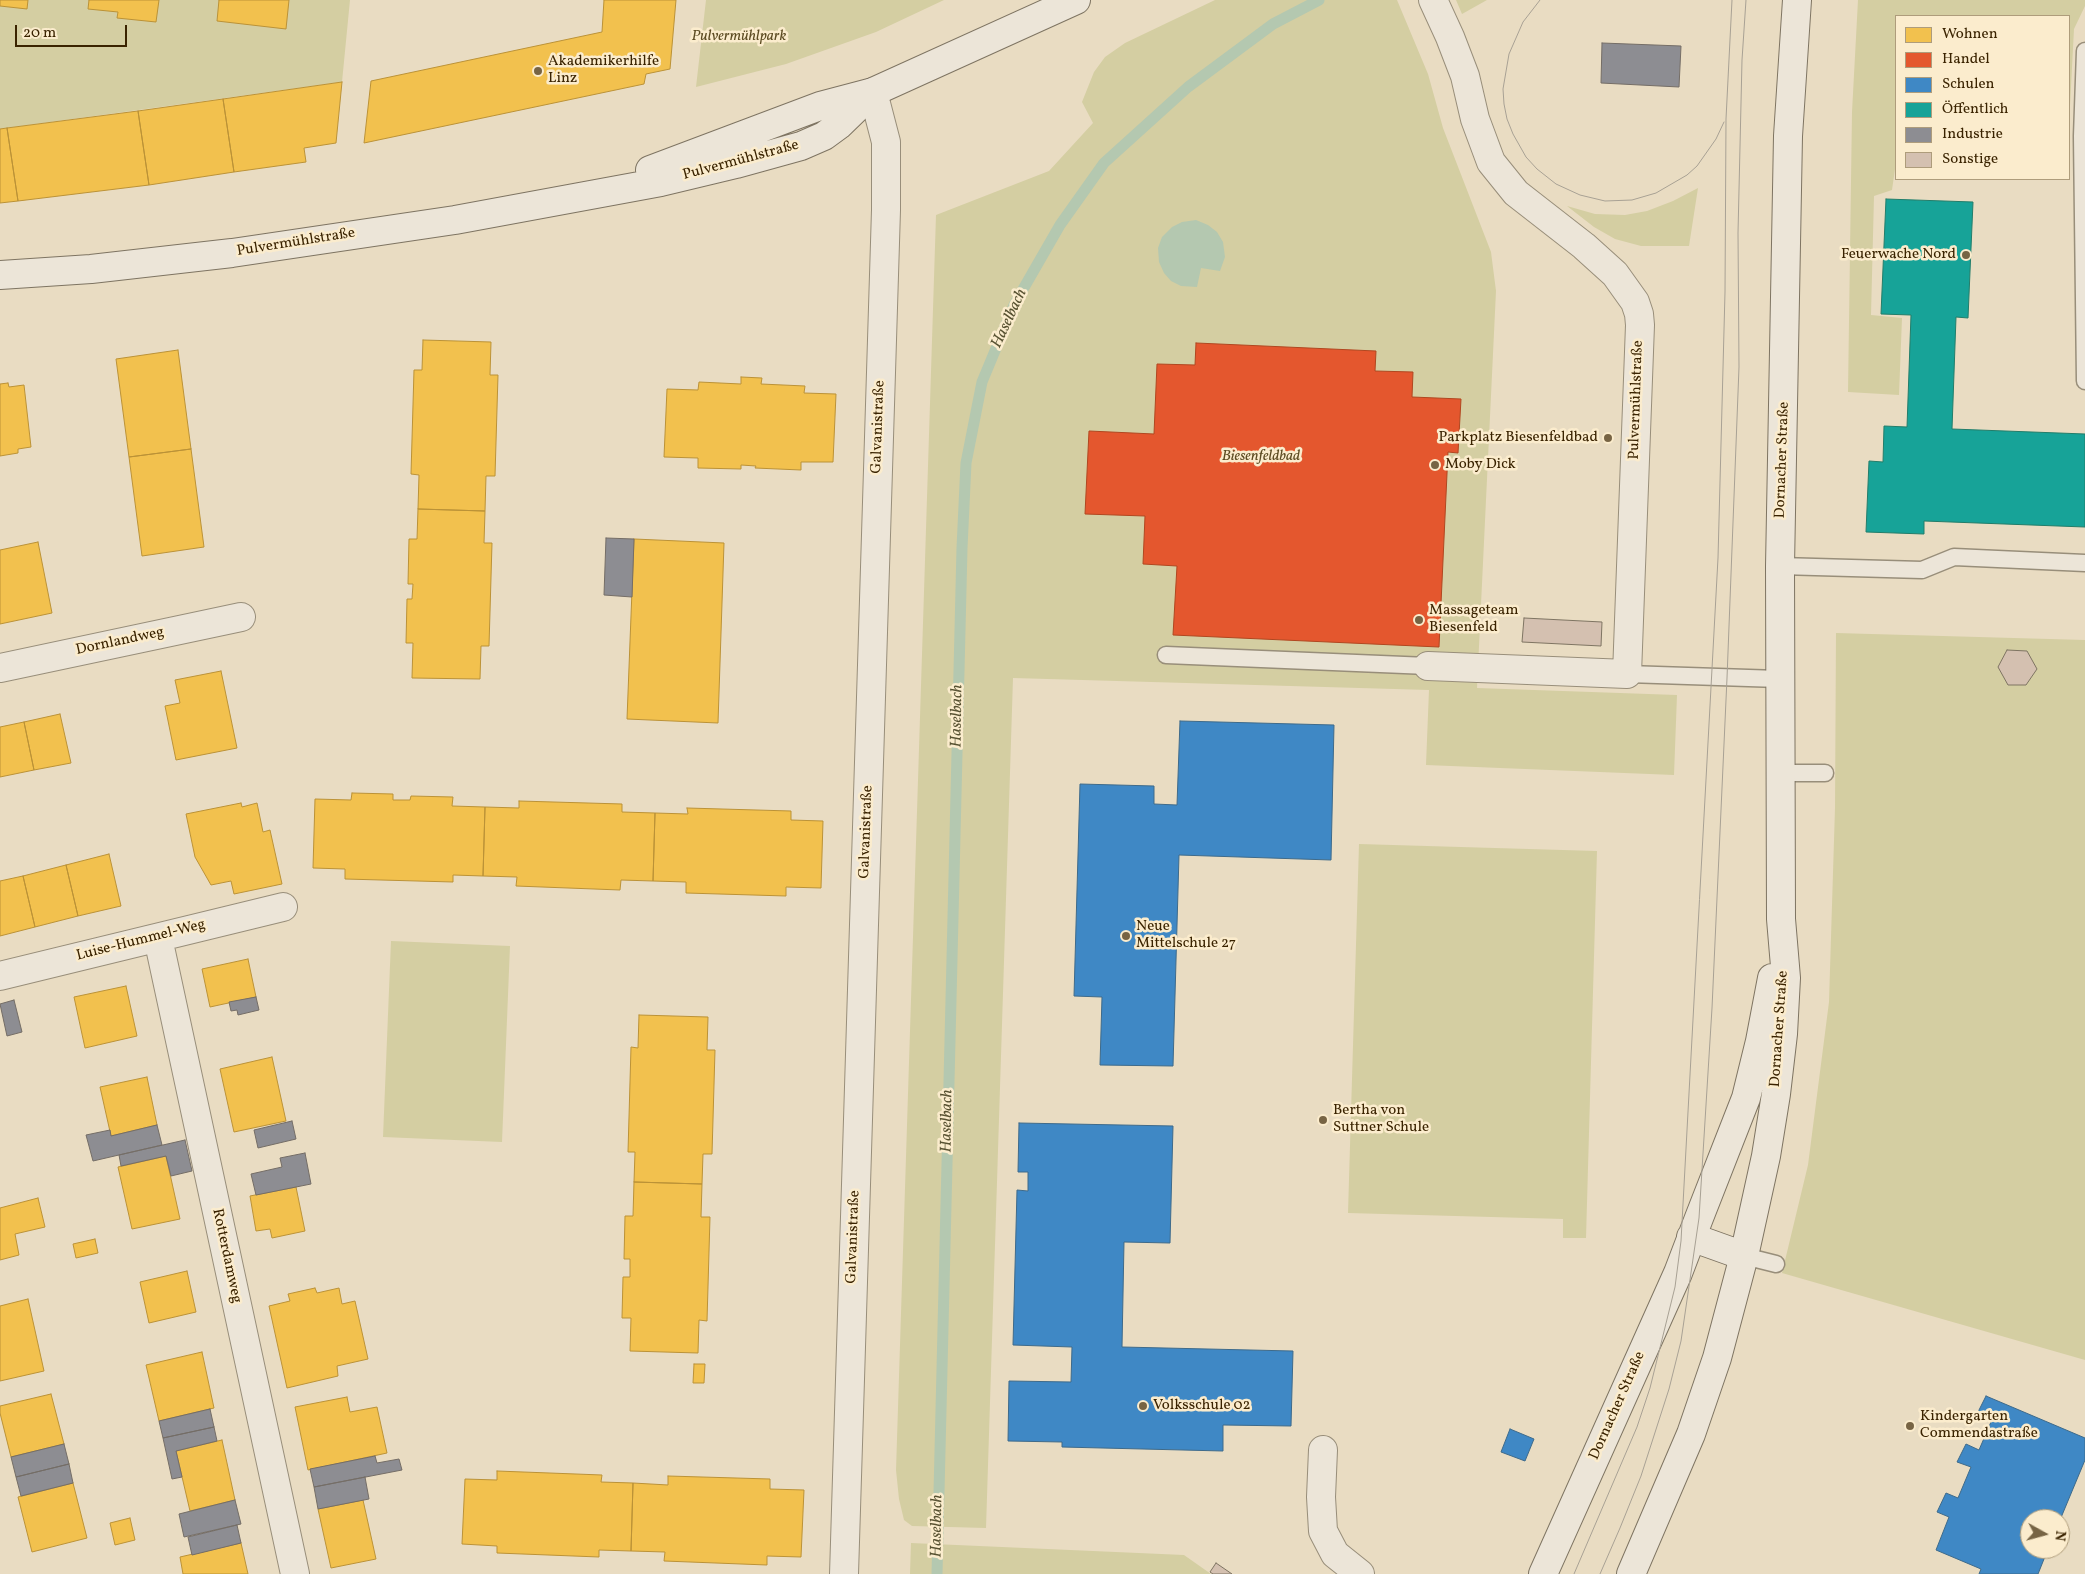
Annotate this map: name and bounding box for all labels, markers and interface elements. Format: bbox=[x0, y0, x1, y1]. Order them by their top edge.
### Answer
scale bar bbox=[18, 15, 130, 47]
legend bbox=[1895, 15, 2070, 180]
text: 20 m bbox=[23, 23, 56, 44]
text: Wohnen bbox=[1942, 24, 1998, 45]
park label: Pulvermühlpark bbox=[692, 28, 786, 46]
text: Handel bbox=[1942, 49, 1990, 70]
place label: Akademikerhilfe Linz bbox=[548, 53, 659, 88]
marker: Akademikerhilfe Linz bbox=[532, 65, 544, 77]
text: Schulen bbox=[1942, 74, 1995, 95]
text: Öffentlich bbox=[1942, 99, 2009, 120]
text: Industrie bbox=[1942, 124, 2003, 145]
street label: Pulvermühlstraße bbox=[681, 137, 801, 185]
text: Sonstige bbox=[1942, 149, 1998, 170]
street label: Pulvermühlstraße bbox=[236, 225, 356, 261]
place label: Feuerwache Nord bbox=[1841, 246, 1956, 264]
marker: Feuerwache Nord bbox=[1960, 249, 1972, 261]
water label: Haselbach bbox=[988, 286, 1032, 352]
street label: Pulvermühlstraße bbox=[1626, 340, 1648, 460]
street label: Galvanistraße bbox=[868, 380, 890, 474]
street label: Dornacher Straße bbox=[1772, 401, 1794, 519]
place label: Parkplatz Biesenfeldbad bbox=[1439, 429, 1598, 447]
marker: Parkplatz Biesenfeldbad bbox=[1602, 432, 1614, 444]
park label: Biesenfeldbad bbox=[1222, 448, 1300, 466]
place label: Moby Dick bbox=[1445, 456, 1516, 474]
marker: Moby Dick bbox=[1429, 459, 1441, 471]
place label: Massageteam Biesenfeld bbox=[1429, 602, 1518, 637]
marker: Massageteam Biesenfeld bbox=[1413, 614, 1425, 626]
street label: Dornlandweg bbox=[74, 624, 166, 660]
water label: Haselbach bbox=[948, 684, 968, 748]
street label: Galvanistraße bbox=[856, 785, 878, 879]
street label: Luise-Hummel-Weg bbox=[75, 916, 207, 966]
place label: Neue Mittelschule 27 bbox=[1136, 918, 1236, 953]
marker: Neue Mittelschule 27 bbox=[1120, 930, 1132, 942]
street label: Dornacher Straße bbox=[1767, 970, 1793, 1088]
water label: Haselbach bbox=[938, 1089, 958, 1153]
place label: Bertha von Suttner Schule bbox=[1333, 1102, 1429, 1137]
marker: Bertha von Suttner Schule bbox=[1317, 1114, 1329, 1126]
street label: Galvanistraße bbox=[843, 1190, 865, 1284]
street label: Rotterdamweg bbox=[207, 1207, 245, 1305]
street label: Dornacher Straße bbox=[1586, 1349, 1650, 1463]
place label: Volksschule 02 bbox=[1153, 1397, 1251, 1415]
marker: Volksschule 02 bbox=[1137, 1400, 1149, 1412]
place label: Kindergarten Commendastraße bbox=[1920, 1408, 2038, 1443]
marker: Kindergarten Commendastraße bbox=[1904, 1420, 1916, 1432]
water label: Haselbach bbox=[928, 1494, 948, 1558]
north arrow bbox=[2020, 1509, 2070, 1559]
text: N bbox=[2049, 1530, 2069, 1542]

